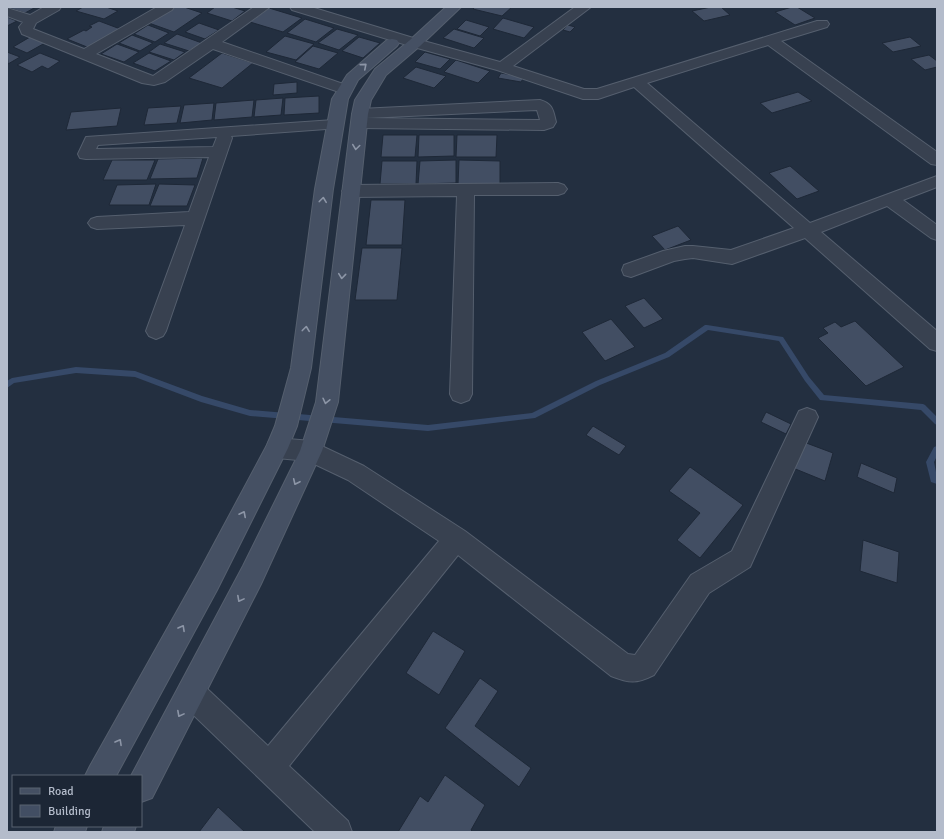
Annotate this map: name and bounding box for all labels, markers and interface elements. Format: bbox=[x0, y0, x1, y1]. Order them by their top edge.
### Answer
one-way arrow bbox=[359, 64, 366, 71]
one-way arrow bbox=[352, 144, 361, 150]
one-way arrow bbox=[318, 197, 327, 203]
one-way arrow bbox=[337, 273, 346, 279]
one-way arrow bbox=[301, 326, 310, 332]
one-way arrow bbox=[323, 398, 331, 404]
one-way arrow bbox=[293, 478, 301, 486]
one-way arrow bbox=[238, 510, 246, 518]
one-way arrow bbox=[237, 595, 245, 602]
one-way arrow bbox=[177, 625, 185, 632]
one-way arrow bbox=[177, 710, 184, 718]
one-way arrow bbox=[114, 739, 121, 746]
legend bbox=[12, 775, 142, 827]
text: Road bbox=[48, 784, 74, 799]
text: Building bbox=[48, 804, 91, 819]

